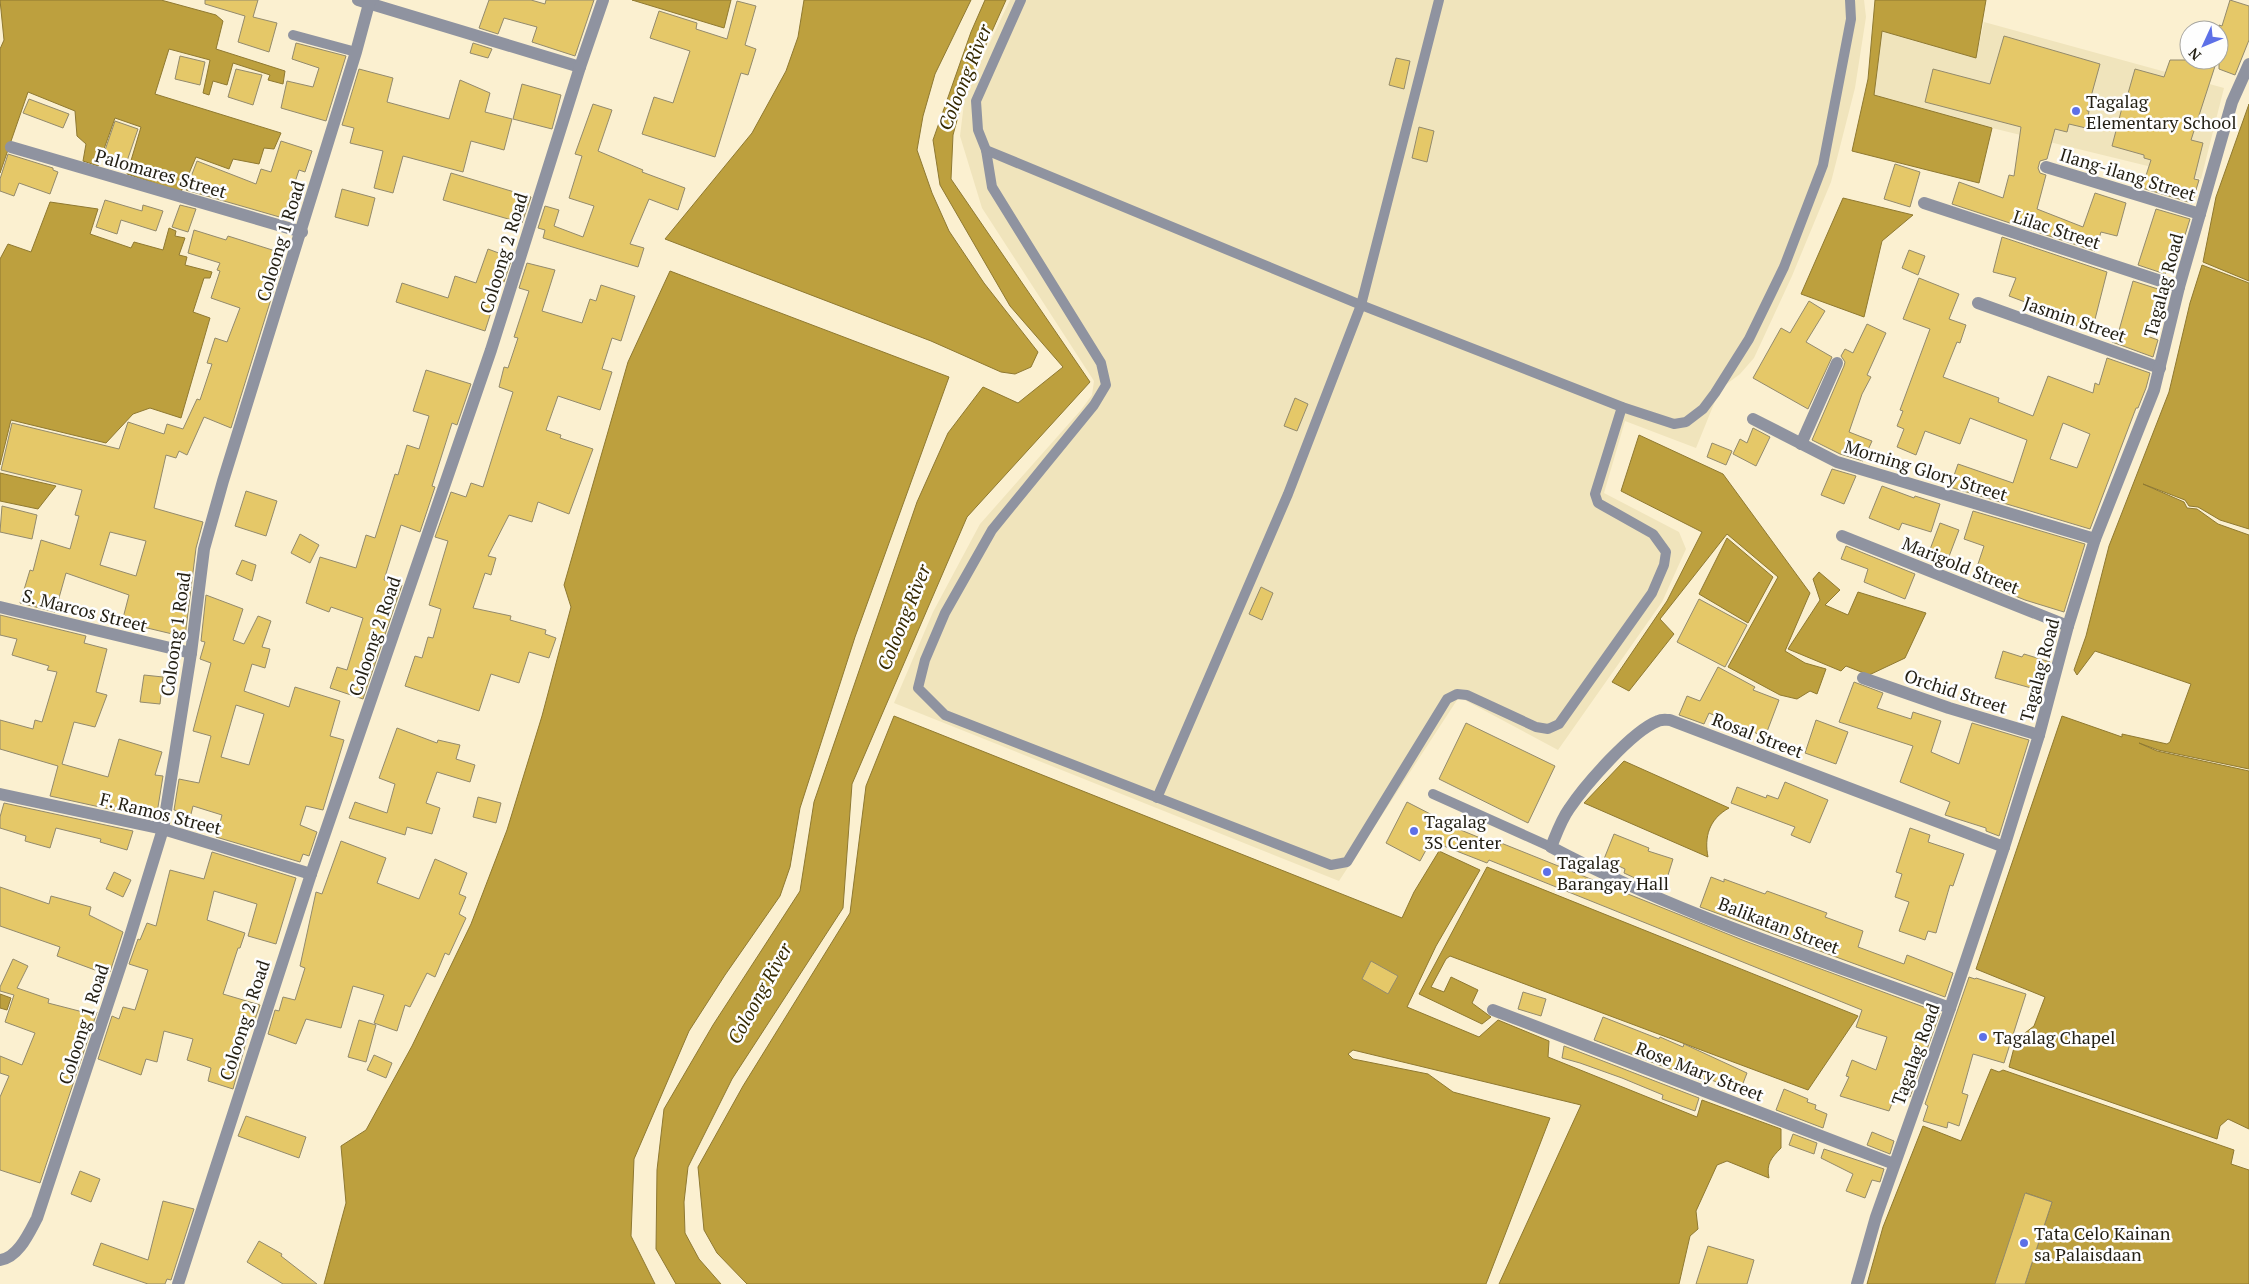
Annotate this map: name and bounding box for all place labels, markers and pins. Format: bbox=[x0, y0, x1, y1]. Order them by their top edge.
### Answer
place label: Tagalag Elementary School bbox=[2086, 89, 2237, 134]
marker: Tagalag Elementary School bbox=[2070, 105, 2082, 117]
place label: Tagalag 3S Center bbox=[1424, 809, 1501, 854]
marker: Tagalag 3S Center bbox=[1408, 825, 1420, 837]
place label: Tagalag Barangay Hall bbox=[1557, 850, 1669, 895]
marker: Tagalag Barangay Hall bbox=[1541, 866, 1553, 878]
place label: Tagalag Chapel bbox=[1993, 1025, 2116, 1049]
marker: Tagalag Chapel bbox=[1977, 1031, 1989, 1043]
place label: Tata Celo Kainan sa Palaisdaan bbox=[2034, 1221, 2171, 1266]
marker: Tata Celo Kainan sa Palaisdaan bbox=[2018, 1237, 2030, 1249]

